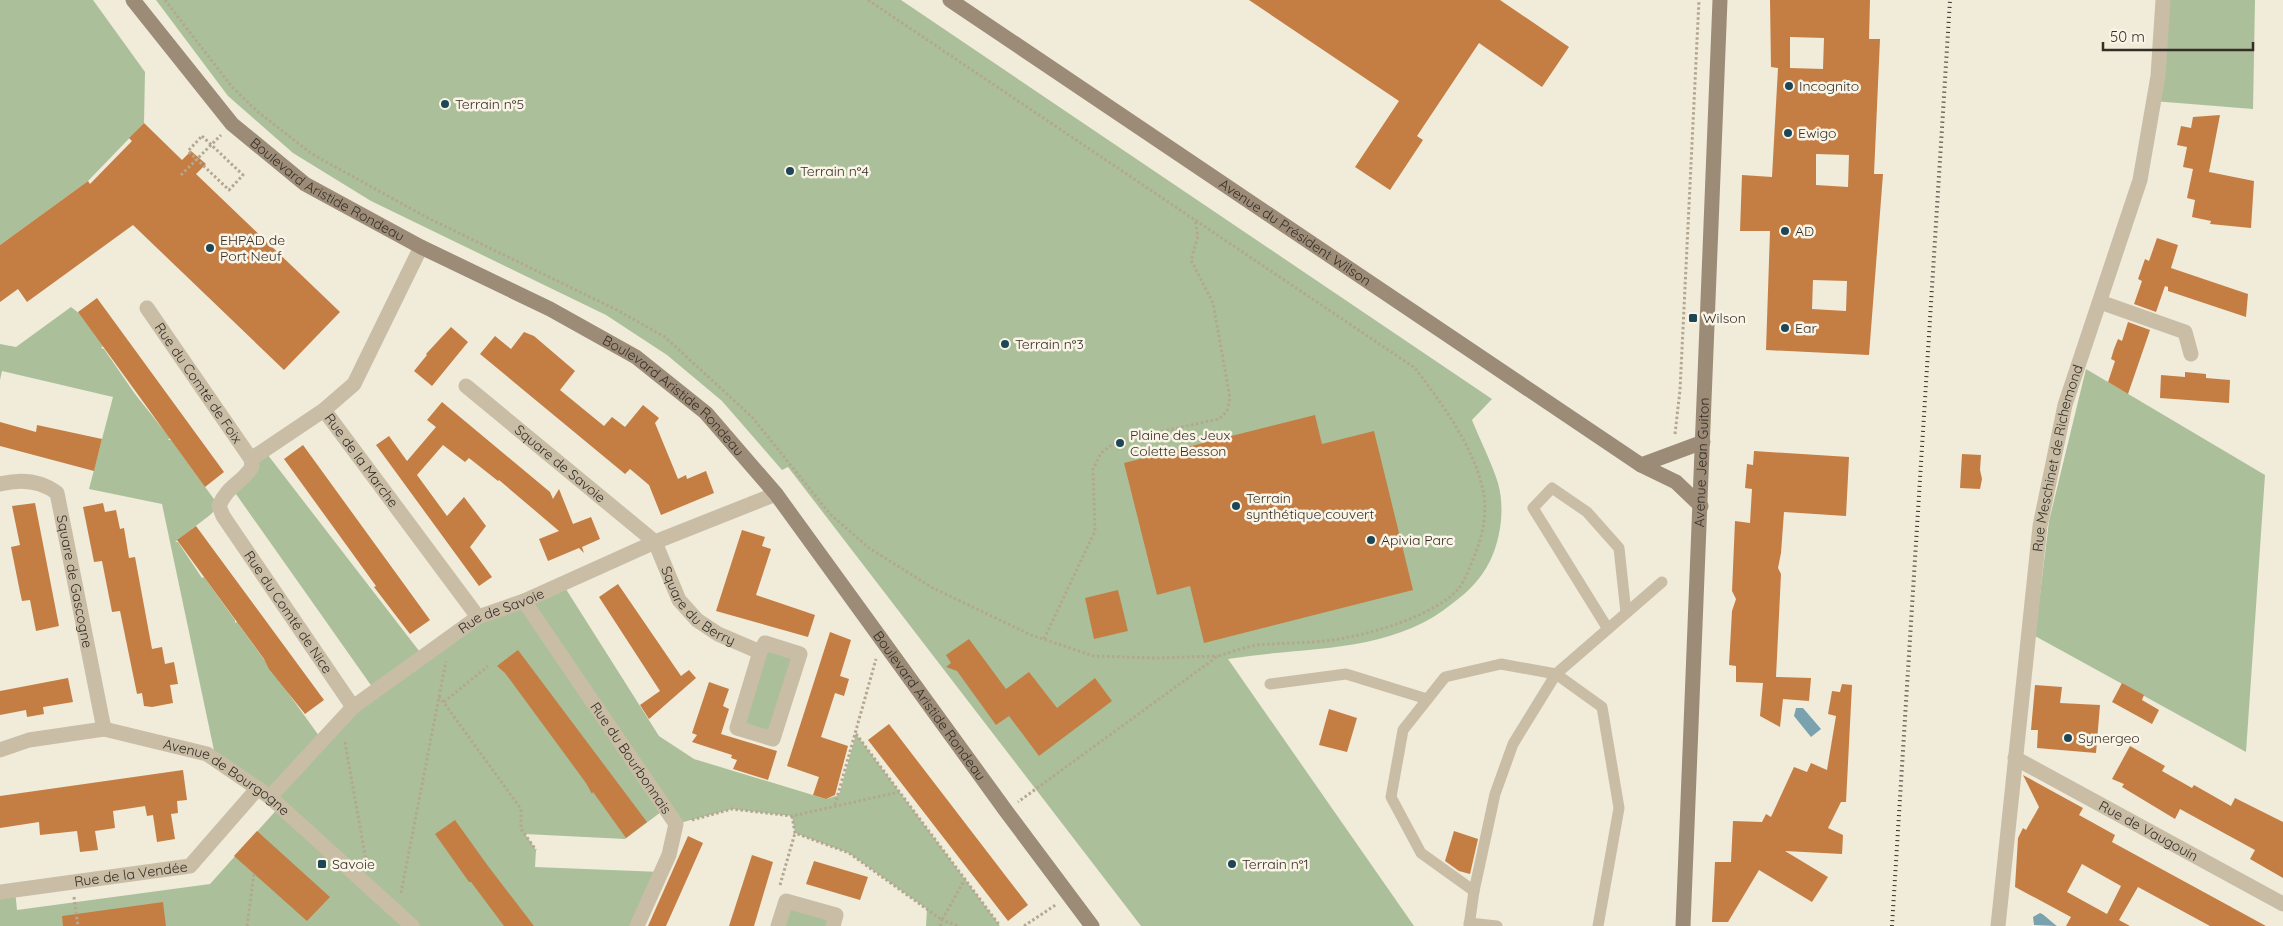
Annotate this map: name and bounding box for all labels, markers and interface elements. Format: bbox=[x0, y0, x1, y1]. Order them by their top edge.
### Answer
scale bar bbox=[2103, 20, 2253, 52]
text: 50 m bbox=[2110, 27, 2145, 46]
place label: Incognito bbox=[1799, 77, 1859, 95]
marker: Incognito bbox=[1783, 80, 1795, 92]
place label: Terrain n°5 bbox=[455, 95, 524, 113]
marker: Terrain n°5 bbox=[439, 98, 451, 110]
place label: Ewigo bbox=[1798, 124, 1836, 142]
marker: Ewigo bbox=[1782, 127, 1794, 139]
street label: Boulevard Aristide Rondeau bbox=[246, 134, 408, 245]
place label: Terrain n°4 bbox=[800, 162, 869, 180]
marker: Terrain n°4 bbox=[784, 165, 796, 177]
street label: Avenue du Président Wilson bbox=[1216, 175, 1374, 290]
place label: AD bbox=[1795, 222, 1814, 240]
marker: AD bbox=[1779, 225, 1791, 237]
place label: EHPAD de Port Neuf bbox=[220, 231, 285, 265]
marker: EHPAD de Port Neuf bbox=[204, 242, 216, 254]
place label: Wilson bbox=[1703, 309, 1746, 327]
marker: Wilson bbox=[1687, 312, 1699, 324]
street label: Rue du Comté de Foix bbox=[151, 319, 247, 447]
place label: Ear bbox=[1795, 319, 1817, 337]
marker: Ear bbox=[1779, 322, 1791, 334]
street label: Boulevard Aristide Rondeau bbox=[599, 331, 748, 460]
place label: Terrain n°3 bbox=[1015, 335, 1084, 353]
marker: Terrain n°3 bbox=[999, 338, 1011, 350]
street label: Rue Meschinet de Richemond bbox=[2028, 362, 2087, 553]
street label: Avenue Jean Guiton bbox=[1690, 397, 1713, 528]
street label: Rue de la Marche bbox=[321, 410, 402, 511]
street label: Square de Savoie bbox=[511, 421, 609, 507]
place label: Plaine des Jeux Colette Besson bbox=[1130, 426, 1231, 460]
marker: Plaine des Jeux Colette Besson bbox=[1114, 437, 1126, 449]
place label: Terrain synthétique couvert bbox=[1246, 489, 1374, 523]
marker: Terrain synthétique couvert bbox=[1230, 500, 1242, 512]
street label: Square de Gascogne bbox=[53, 513, 97, 650]
place label: Apivia Parc bbox=[1381, 531, 1453, 549]
marker: Apivia Parc bbox=[1365, 534, 1377, 546]
street label: Rue du Comté de Nice bbox=[240, 547, 337, 677]
street label: Square du Berry bbox=[657, 563, 738, 649]
street label: Rue de Savoie bbox=[454, 584, 547, 637]
street label: Boulevard Aristide Rondeau bbox=[869, 627, 990, 784]
street label: Rue du Bourbonnais bbox=[587, 699, 676, 817]
place label: Synergeo bbox=[2078, 729, 2140, 747]
marker: Synergeo bbox=[2062, 732, 2074, 744]
street label: Avenue de Bourgogne bbox=[161, 735, 293, 819]
street label: Rue de Vaugouin bbox=[2096, 796, 2201, 865]
place label: Savoie bbox=[332, 855, 375, 873]
place label: Terrain n°1 bbox=[1242, 855, 1309, 873]
street label: Rue de la Vendée bbox=[73, 857, 189, 891]
marker: Savoie bbox=[316, 858, 328, 870]
marker: Terrain n°1 bbox=[1226, 858, 1238, 870]

